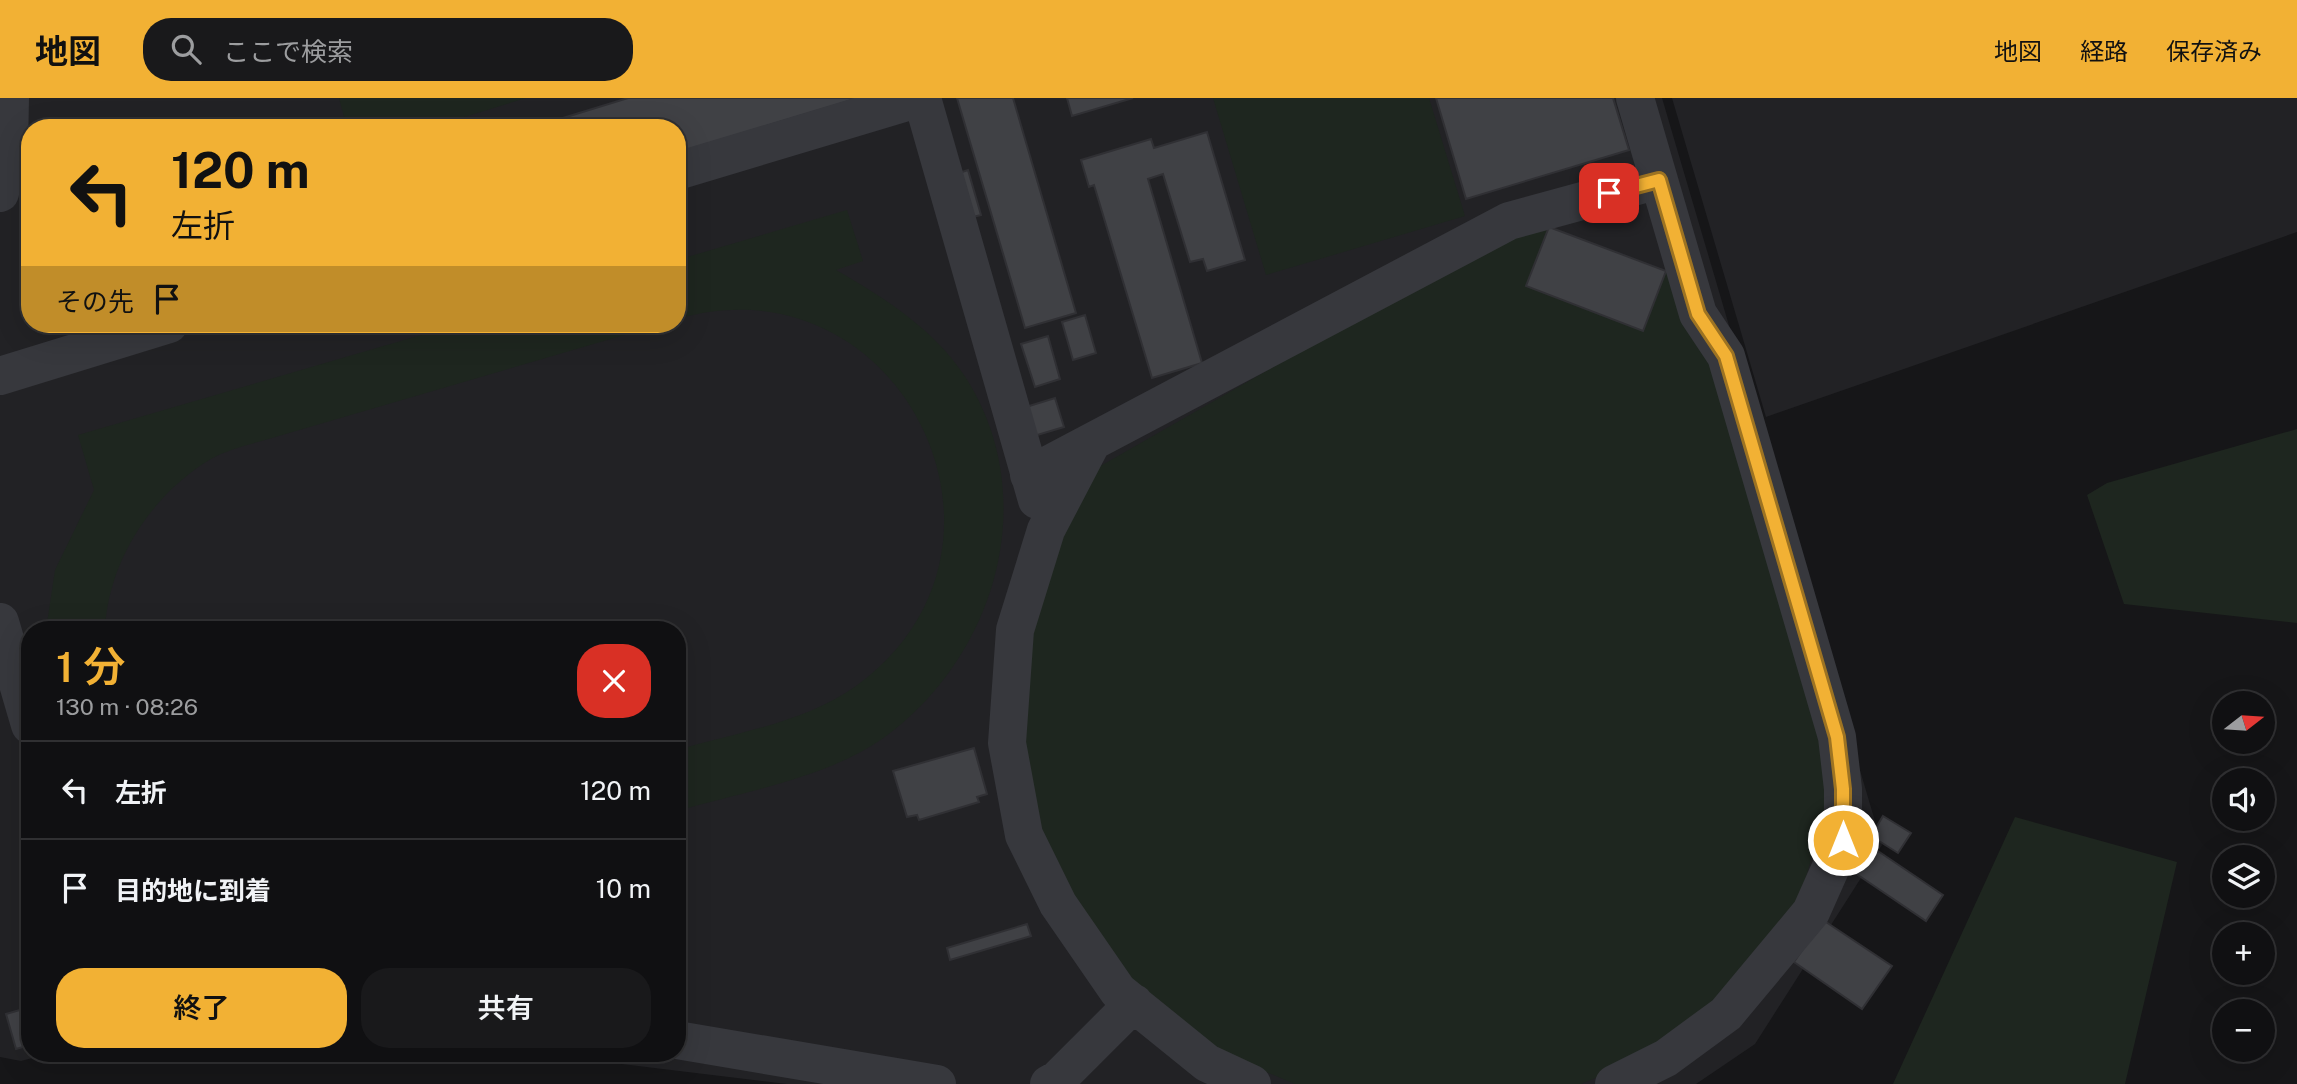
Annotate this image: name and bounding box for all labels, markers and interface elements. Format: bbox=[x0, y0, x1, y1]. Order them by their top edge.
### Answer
search box bbox=[143, 18, 633, 81]
icon: search bbox=[167, 30, 205, 68]
text: 地図 bbox=[35, 32, 101, 70]
text: ここで検索 bbox=[223, 36, 353, 67]
text: 地図 bbox=[1994, 37, 2042, 65]
text: 経路 bbox=[2080, 37, 2128, 65]
text: 保存済み bbox=[2166, 37, 2262, 65]
text: 120 m bbox=[171, 141, 310, 199]
icon: left bbox=[56, 147, 147, 238]
pin bbox=[1579, 163, 1639, 223]
icon: arrive bbox=[1590, 174, 1628, 212]
text: 左折 bbox=[171, 207, 235, 244]
icon: arrive bbox=[148, 280, 186, 318]
text: その先 bbox=[56, 286, 134, 317]
text: 1 分 bbox=[56, 642, 125, 691]
button: close bbox=[577, 644, 651, 718]
north arrow bbox=[2212, 691, 2275, 754]
map controls bbox=[2212, 691, 2275, 1062]
text: 130 m · 08:26 bbox=[56, 693, 198, 720]
button: sound bbox=[2212, 768, 2275, 831]
icon: left bbox=[56, 771, 94, 809]
text: 120 m bbox=[580, 775, 651, 806]
text: 左折 bbox=[115, 777, 167, 808]
position arrow bbox=[1806, 803, 1880, 877]
button: layers bbox=[2212, 845, 2275, 908]
icon: arrive bbox=[56, 869, 94, 907]
text: 10 m bbox=[596, 873, 651, 904]
text: 目的地に到着 bbox=[115, 875, 271, 906]
button: + bbox=[2212, 922, 2275, 985]
button: 終了 bbox=[56, 968, 347, 1048]
button: 共有 bbox=[361, 968, 651, 1048]
button: − bbox=[2212, 999, 2275, 1062]

